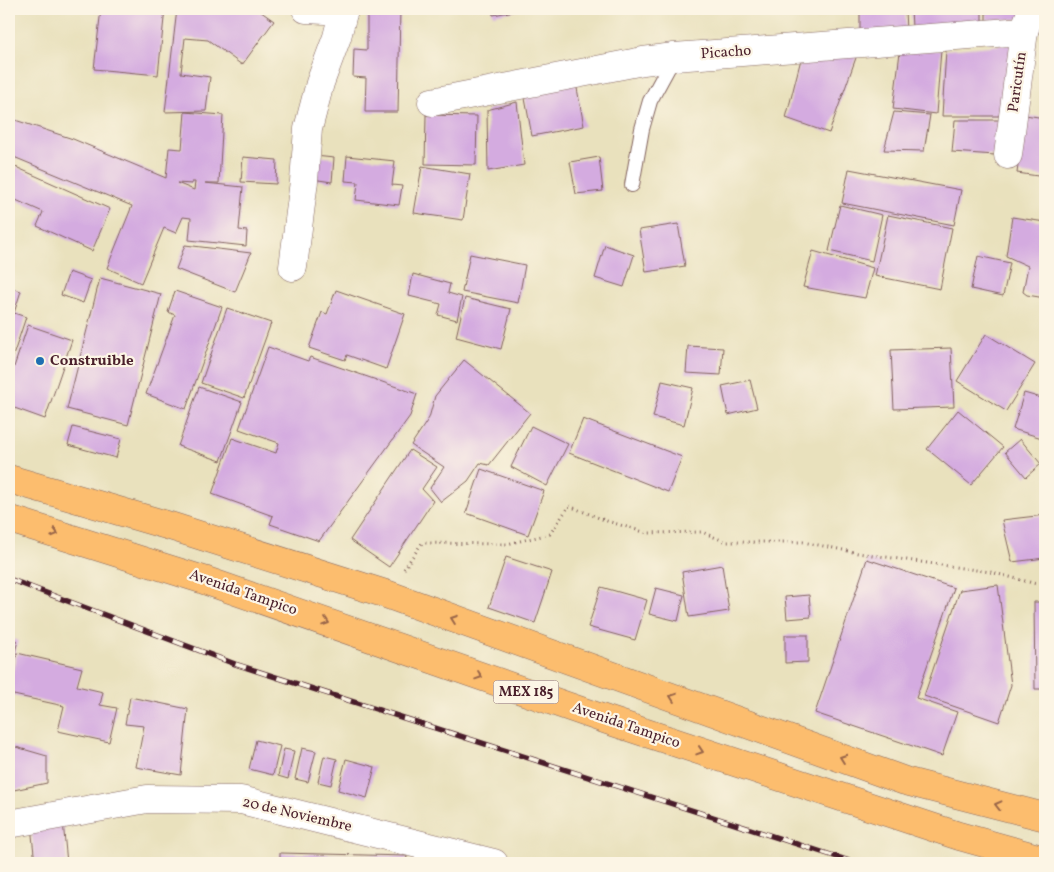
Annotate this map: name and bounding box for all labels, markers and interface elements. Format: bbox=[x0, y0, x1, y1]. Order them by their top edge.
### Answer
street label: Picacho bbox=[700, 41, 752, 65]
street label: Paricutín bbox=[1003, 50, 1033, 114]
place label: Construible bbox=[50, 351, 134, 372]
marker: Construible bbox=[34, 355, 46, 367]
one-way arrow bbox=[51, 528, 59, 538]
street label: Avenida Tampico bbox=[186, 565, 300, 621]
one-way arrow bbox=[451, 615, 459, 625]
one-way arrow bbox=[321, 616, 330, 626]
one-way arrow bbox=[475, 670, 483, 680]
road number: MEX 185 bbox=[494, 680, 558, 704]
one-way arrow bbox=[669, 693, 678, 703]
street label: Avenida Tampico bbox=[569, 698, 683, 754]
one-way arrow bbox=[695, 745, 703, 755]
one-way arrow bbox=[839, 754, 847, 764]
street label: 20 de Noviembre bbox=[240, 792, 354, 838]
one-way arrow bbox=[994, 800, 1003, 811]

